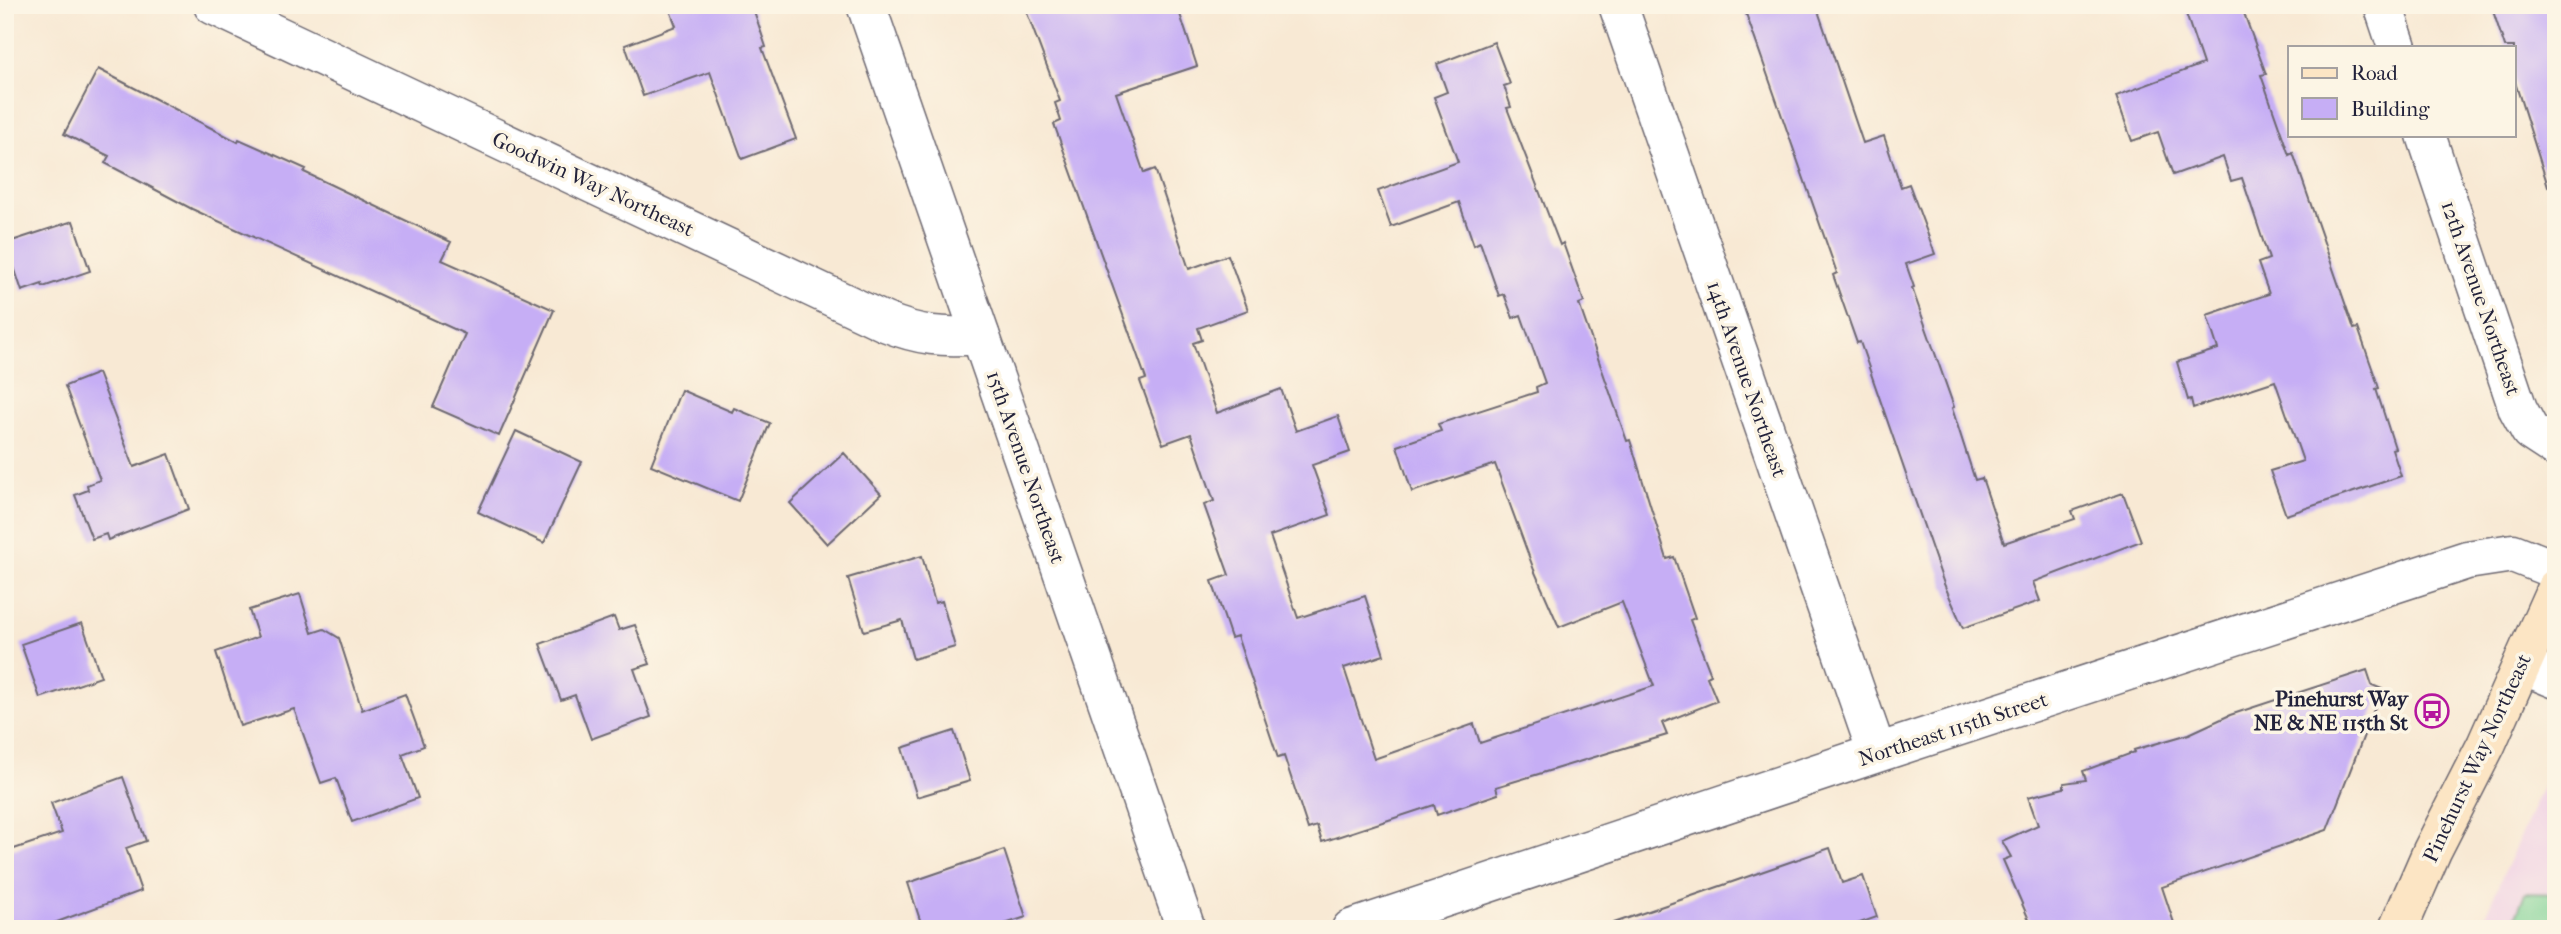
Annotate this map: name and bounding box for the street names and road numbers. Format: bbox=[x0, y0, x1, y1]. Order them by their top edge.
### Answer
street label: Goodwin Way Northeast bbox=[488, 127, 698, 242]
street label: 12th Avenue Northeast bbox=[2436, 198, 2526, 399]
street label: 14th Avenue Northeast bbox=[1702, 278, 1792, 481]
street label: 15th Avenue Northeast bbox=[982, 368, 1070, 567]
street label: Pinehurst Way Northeast bbox=[2418, 650, 2536, 866]
street label: Northeast 115th Street bbox=[1855, 687, 2051, 771]

